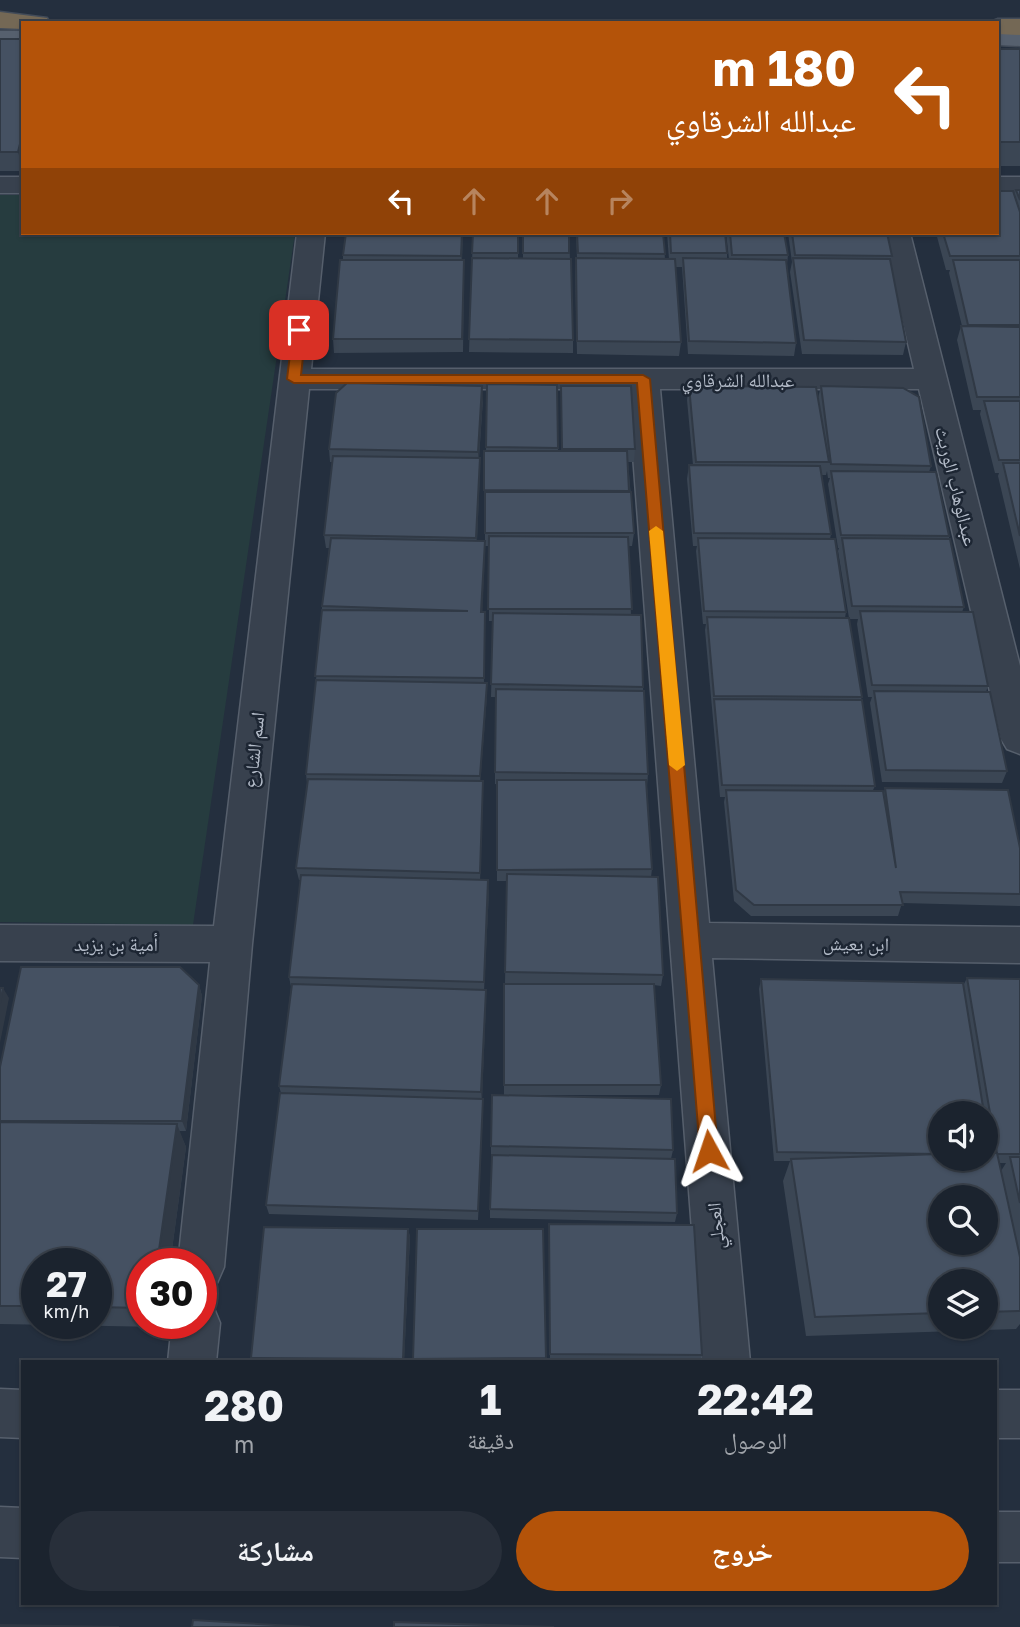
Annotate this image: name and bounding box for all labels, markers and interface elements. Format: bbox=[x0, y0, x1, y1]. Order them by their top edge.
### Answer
text: 180 m bbox=[712, 38, 856, 97]
icon: left bbox=[880, 49, 971, 140]
text: عبدالله الشرقاوي bbox=[666, 101, 856, 139]
icon: left bbox=[382, 182, 420, 220]
icon: ahead bbox=[455, 182, 493, 220]
icon: ahead bbox=[528, 182, 566, 220]
icon: right bbox=[601, 182, 639, 220]
pin bbox=[269, 300, 329, 360]
icon: arrive bbox=[280, 311, 318, 349]
street label: عبدالله الشرقاوي bbox=[682, 368, 795, 395]
street label: عبدالوهاب الوريث bbox=[930, 424, 983, 549]
street label: اسم الشارع bbox=[238, 711, 270, 789]
street label: ابن يعيش bbox=[823, 931, 889, 956]
street label: أمية بن يزيد bbox=[74, 932, 158, 956]
map controls bbox=[928, 1101, 998, 1339]
button: sound bbox=[928, 1101, 998, 1171]
position arrow bbox=[672, 1114, 746, 1188]
button: search bbox=[928, 1185, 998, 1255]
street label: العجلي bbox=[702, 1201, 733, 1250]
speed limit sign: 30 bbox=[126, 1248, 217, 1339]
text: 27 bbox=[46, 1263, 87, 1305]
button: layers bbox=[928, 1269, 998, 1339]
text: km/h bbox=[44, 1300, 89, 1322]
text: 1 bbox=[480, 1374, 501, 1424]
text: 22:42 bbox=[697, 1374, 814, 1424]
text: 280 bbox=[204, 1380, 284, 1430]
text: دقيقة bbox=[467, 1426, 514, 1454]
text: الوصول bbox=[724, 1426, 787, 1454]
text: m bbox=[234, 1430, 254, 1458]
button: مشاركة bbox=[49, 1511, 502, 1591]
button: خروج bbox=[516, 1511, 969, 1591]

